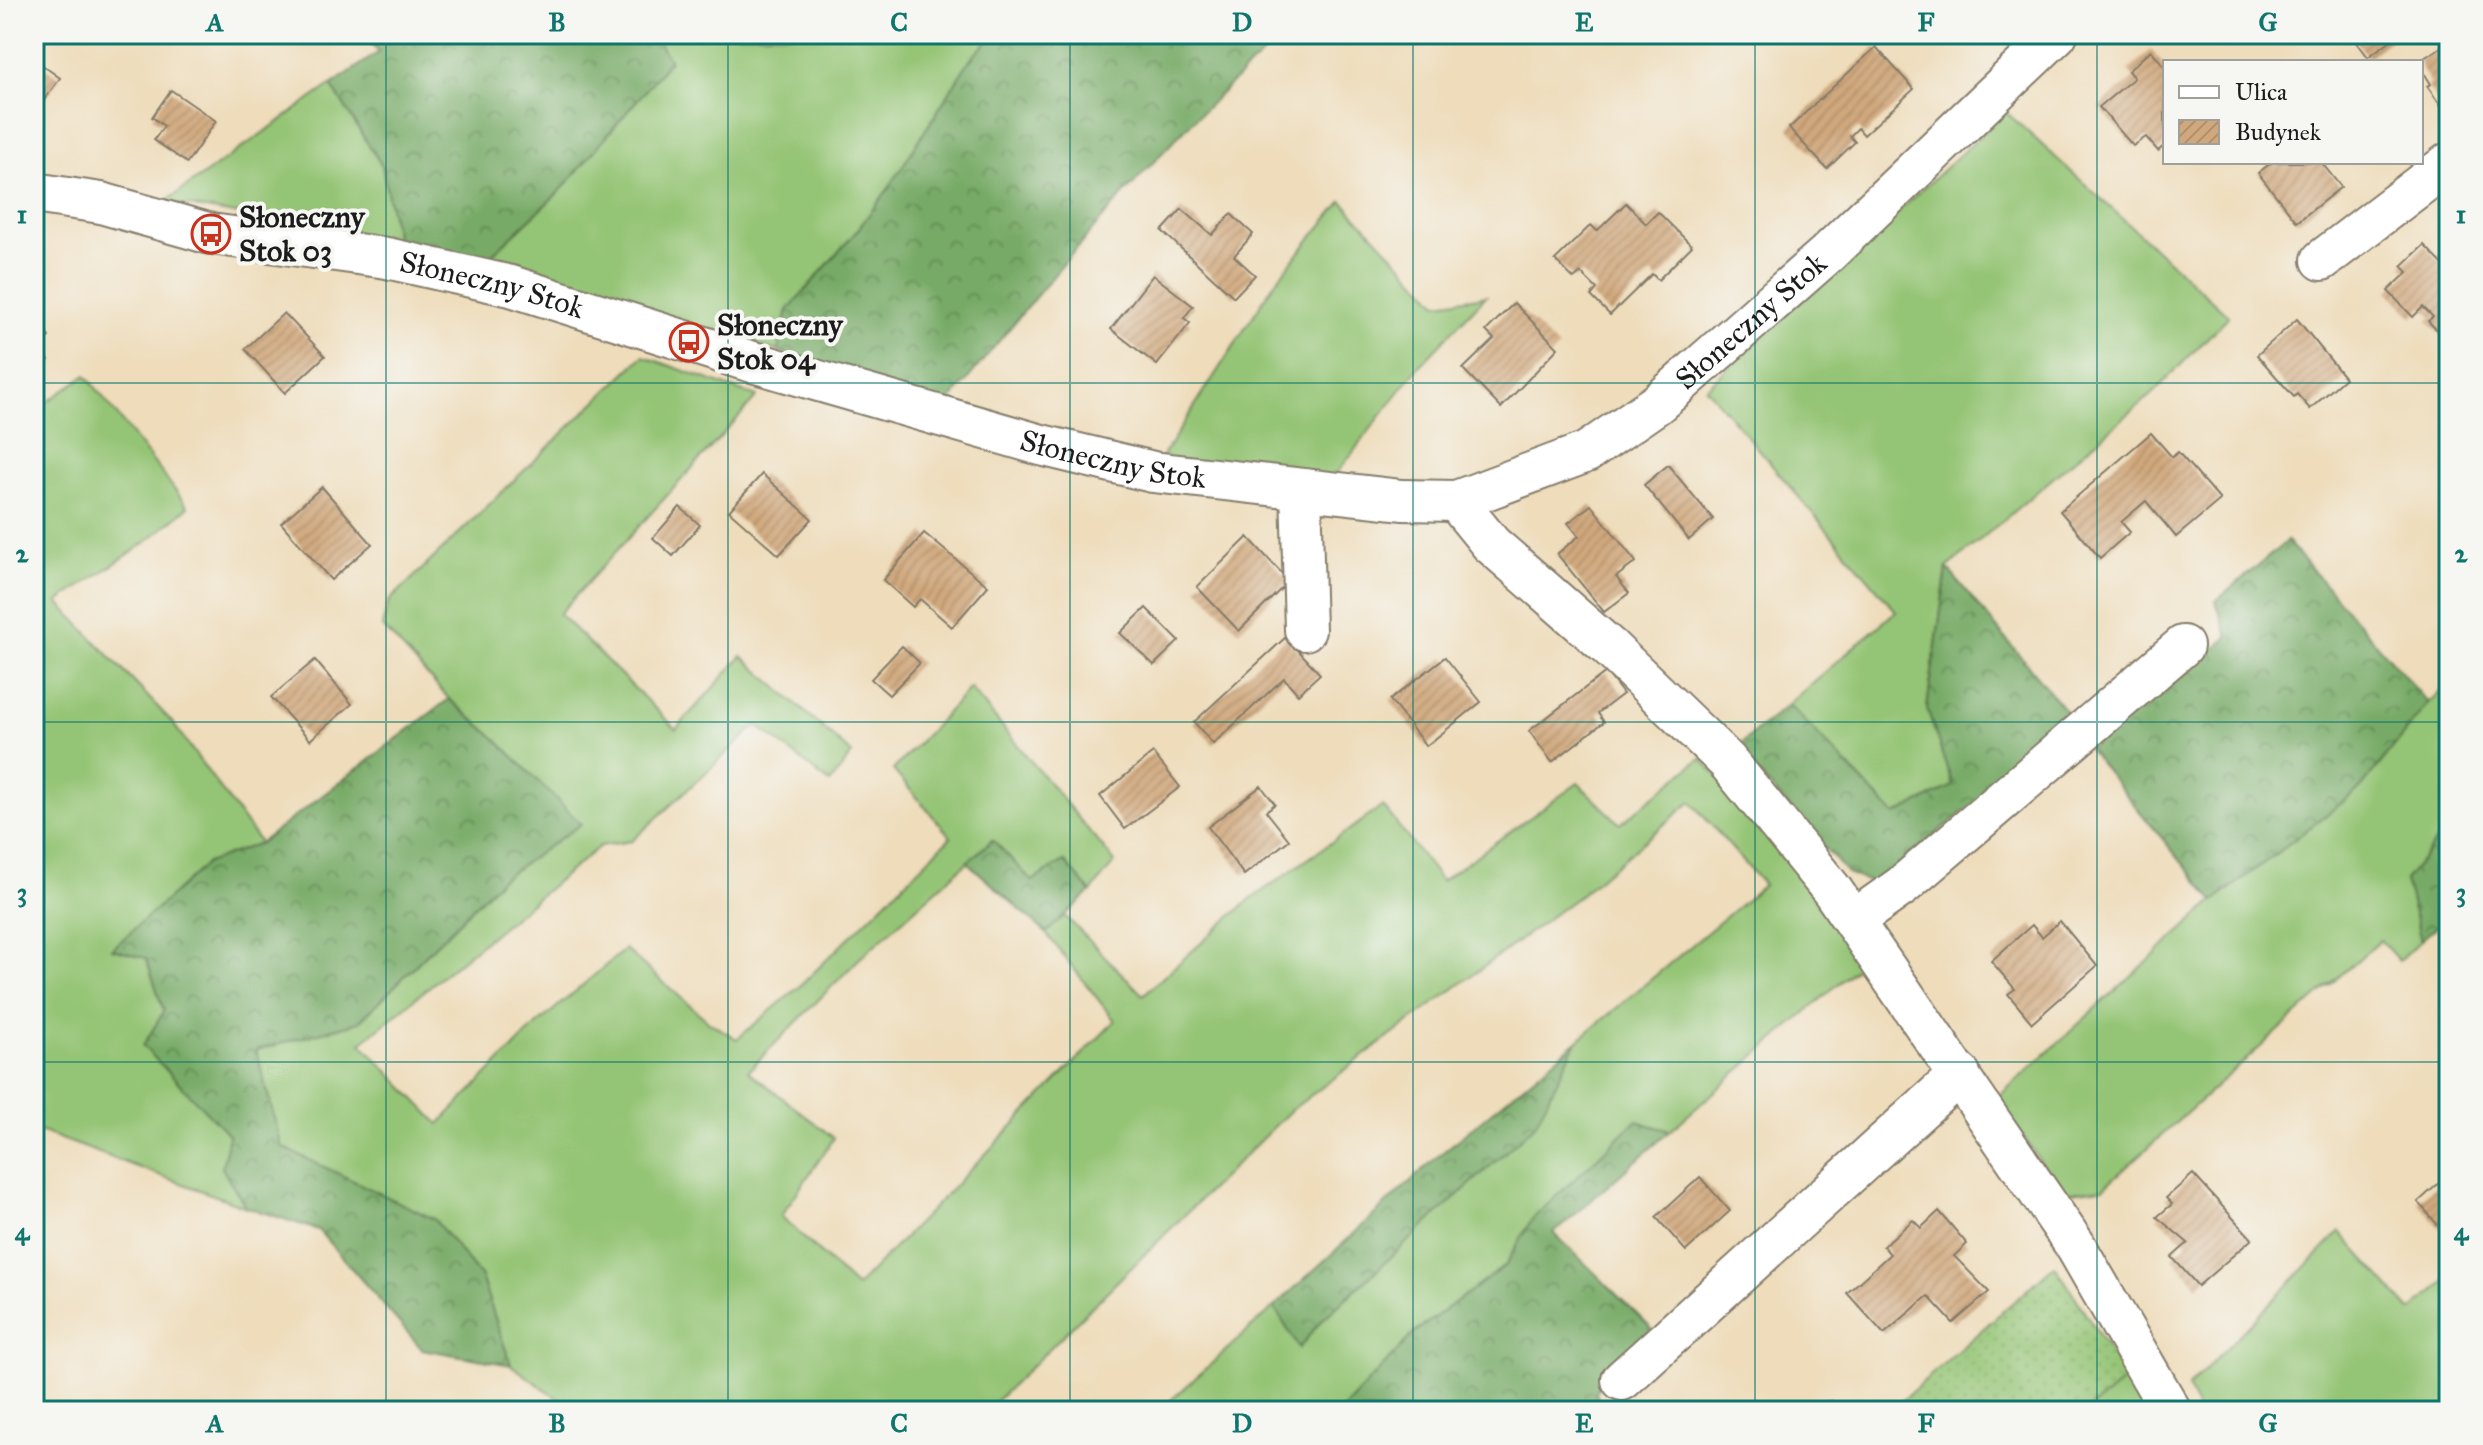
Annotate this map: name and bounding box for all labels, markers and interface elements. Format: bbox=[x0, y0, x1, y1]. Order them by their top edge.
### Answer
text: A bbox=[204, 6, 224, 38]
text: B bbox=[548, 6, 566, 38]
text: C bbox=[890, 6, 908, 38]
text: D bbox=[1232, 6, 1252, 38]
text: E bbox=[1575, 6, 1594, 38]
text: F bbox=[1918, 6, 1935, 38]
text: G bbox=[2258, 6, 2278, 38]
legend bbox=[2163, 60, 2423, 164]
text: Ulica bbox=[2235, 77, 2288, 107]
text: Budynek bbox=[2235, 117, 2322, 147]
text: 1 bbox=[17, 198, 27, 230]
text: 1 bbox=[2456, 198, 2466, 230]
place label: Słoneczny Stok 03 bbox=[239, 199, 366, 269]
bus stop icon: Słoneczny Stok 03 bbox=[190, 213, 232, 255]
street label: Słoneczny Stok bbox=[396, 243, 589, 326]
street label: Słoneczny Stok bbox=[1668, 245, 1834, 397]
place label: Słoneczny Stok 04 bbox=[717, 307, 844, 377]
bus stop icon: Słoneczny Stok 04 bbox=[668, 321, 710, 363]
street label: Słoneczny Stok bbox=[1016, 422, 1208, 496]
text: 2 bbox=[16, 537, 30, 569]
text: 2 bbox=[2455, 537, 2469, 569]
text: 3 bbox=[17, 876, 27, 908]
text: 3 bbox=[2456, 876, 2466, 908]
text: 4 bbox=[15, 1215, 31, 1247]
text: 4 bbox=[2454, 1215, 2470, 1247]
text: A bbox=[204, 1407, 224, 1439]
text: B bbox=[548, 1407, 566, 1439]
text: C bbox=[890, 1407, 908, 1439]
text: D bbox=[1232, 1407, 1252, 1439]
text: E bbox=[1575, 1407, 1594, 1439]
text: F bbox=[1918, 1407, 1935, 1439]
text: G bbox=[2258, 1407, 2278, 1439]

